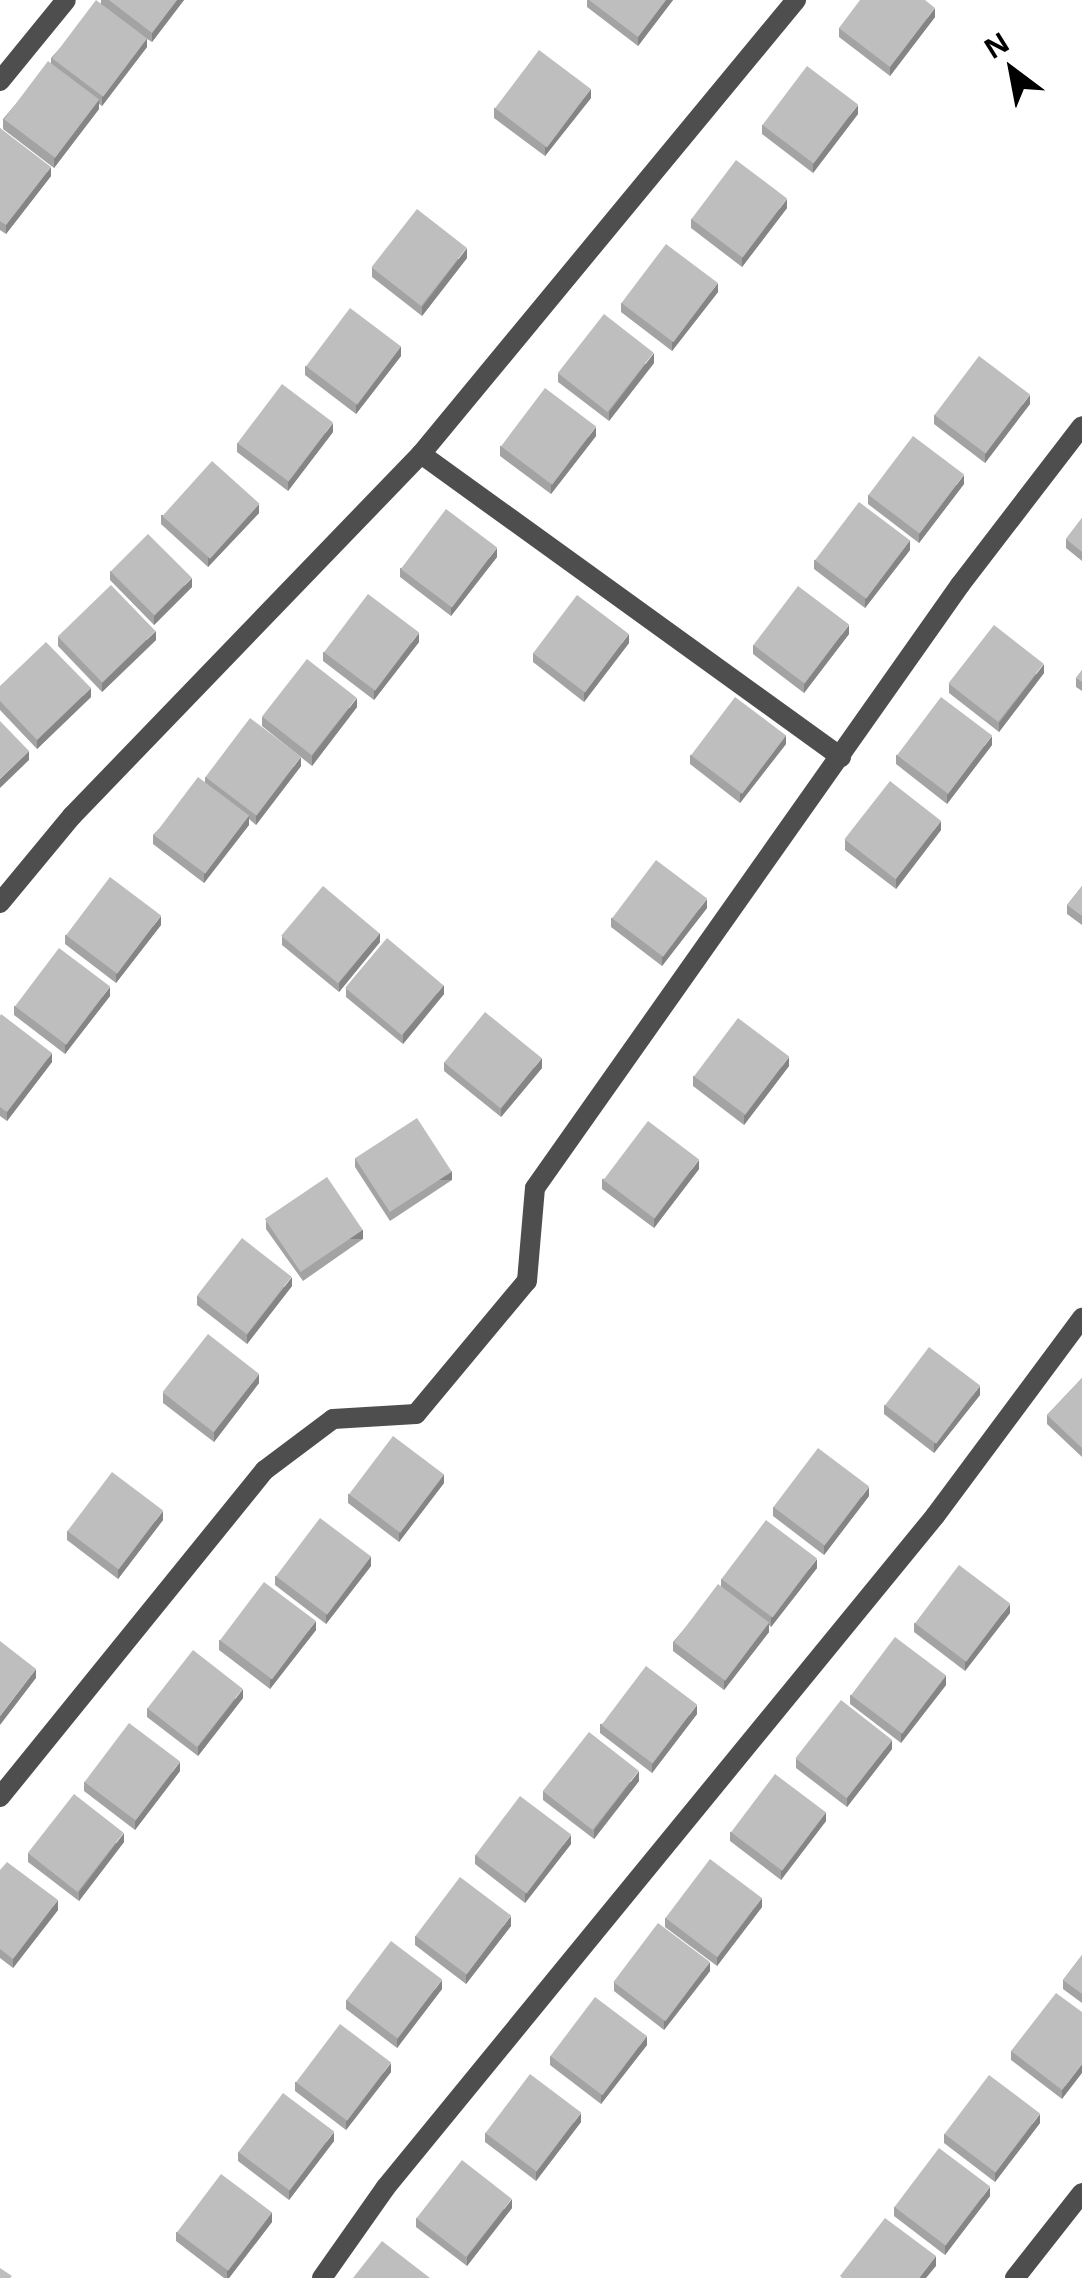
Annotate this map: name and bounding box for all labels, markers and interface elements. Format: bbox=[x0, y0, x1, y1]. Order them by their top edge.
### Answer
north arrow bbox=[962, 20, 1062, 120]
text: N bbox=[976, 22, 1016, 67]

